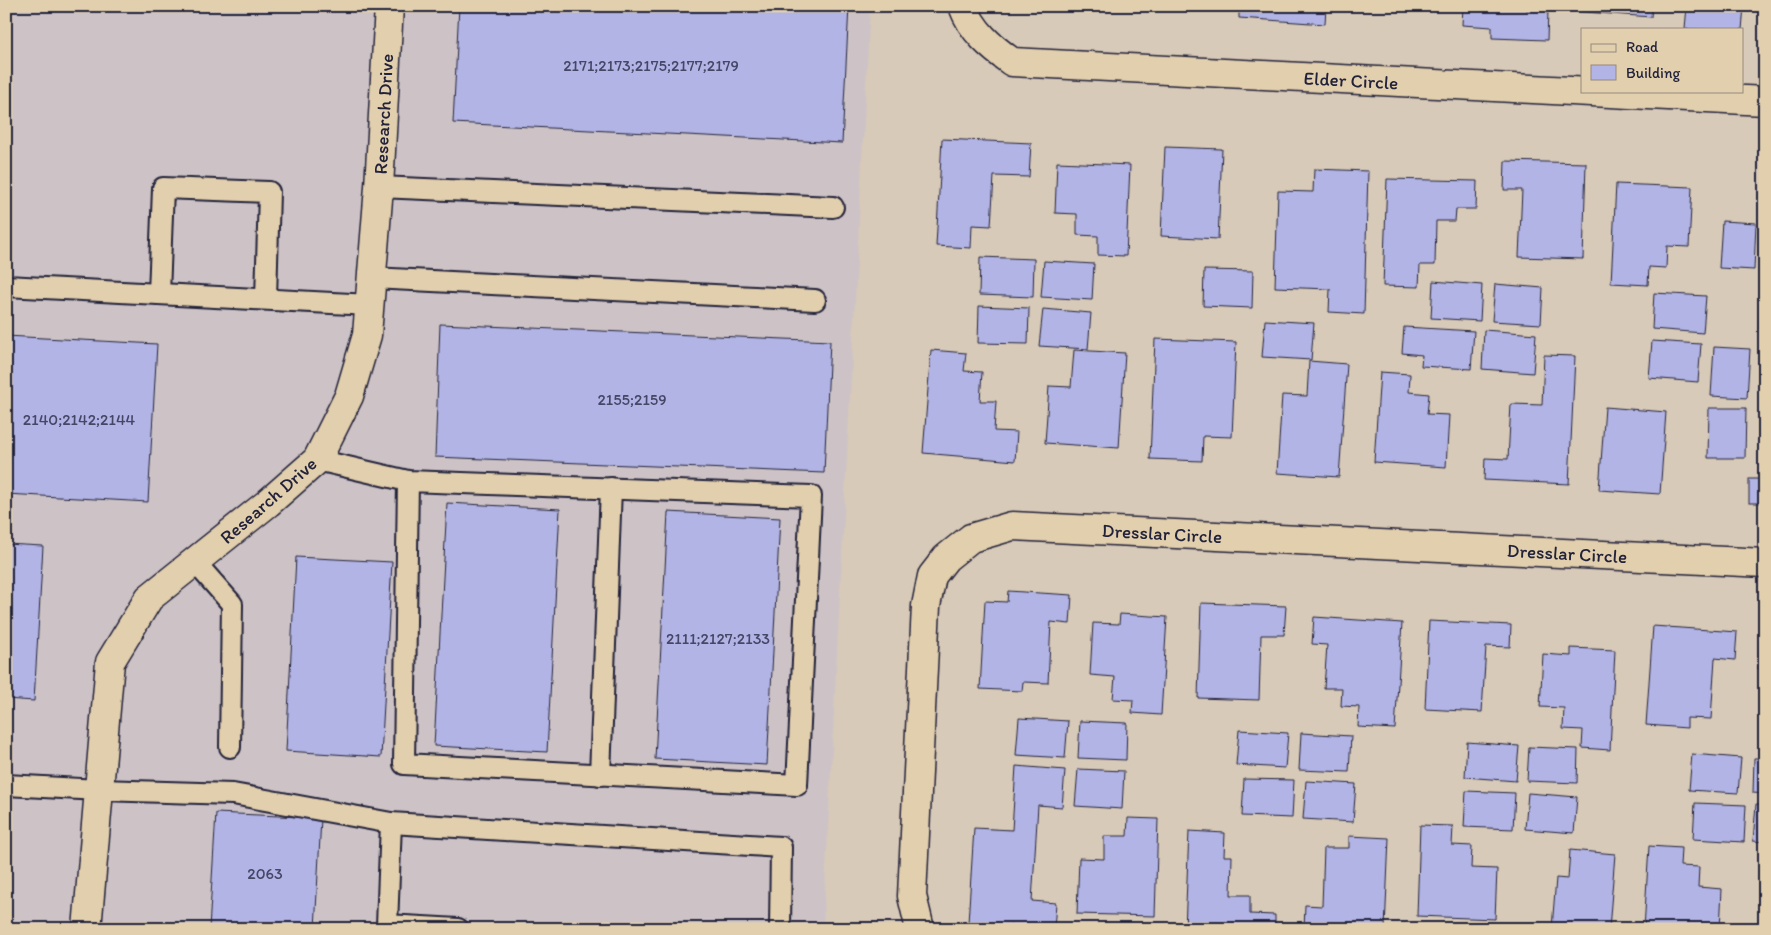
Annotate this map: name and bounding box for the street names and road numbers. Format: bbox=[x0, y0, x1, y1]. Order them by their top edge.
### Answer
street label: Research Drive bbox=[369, 53, 398, 175]
street label: Elder Circle bbox=[1303, 67, 1399, 94]
street label: Research Drive bbox=[215, 452, 321, 549]
street label: Dresslar Circle bbox=[1101, 519, 1223, 548]
street label: Dresslar Circle bbox=[1506, 539, 1628, 568]

